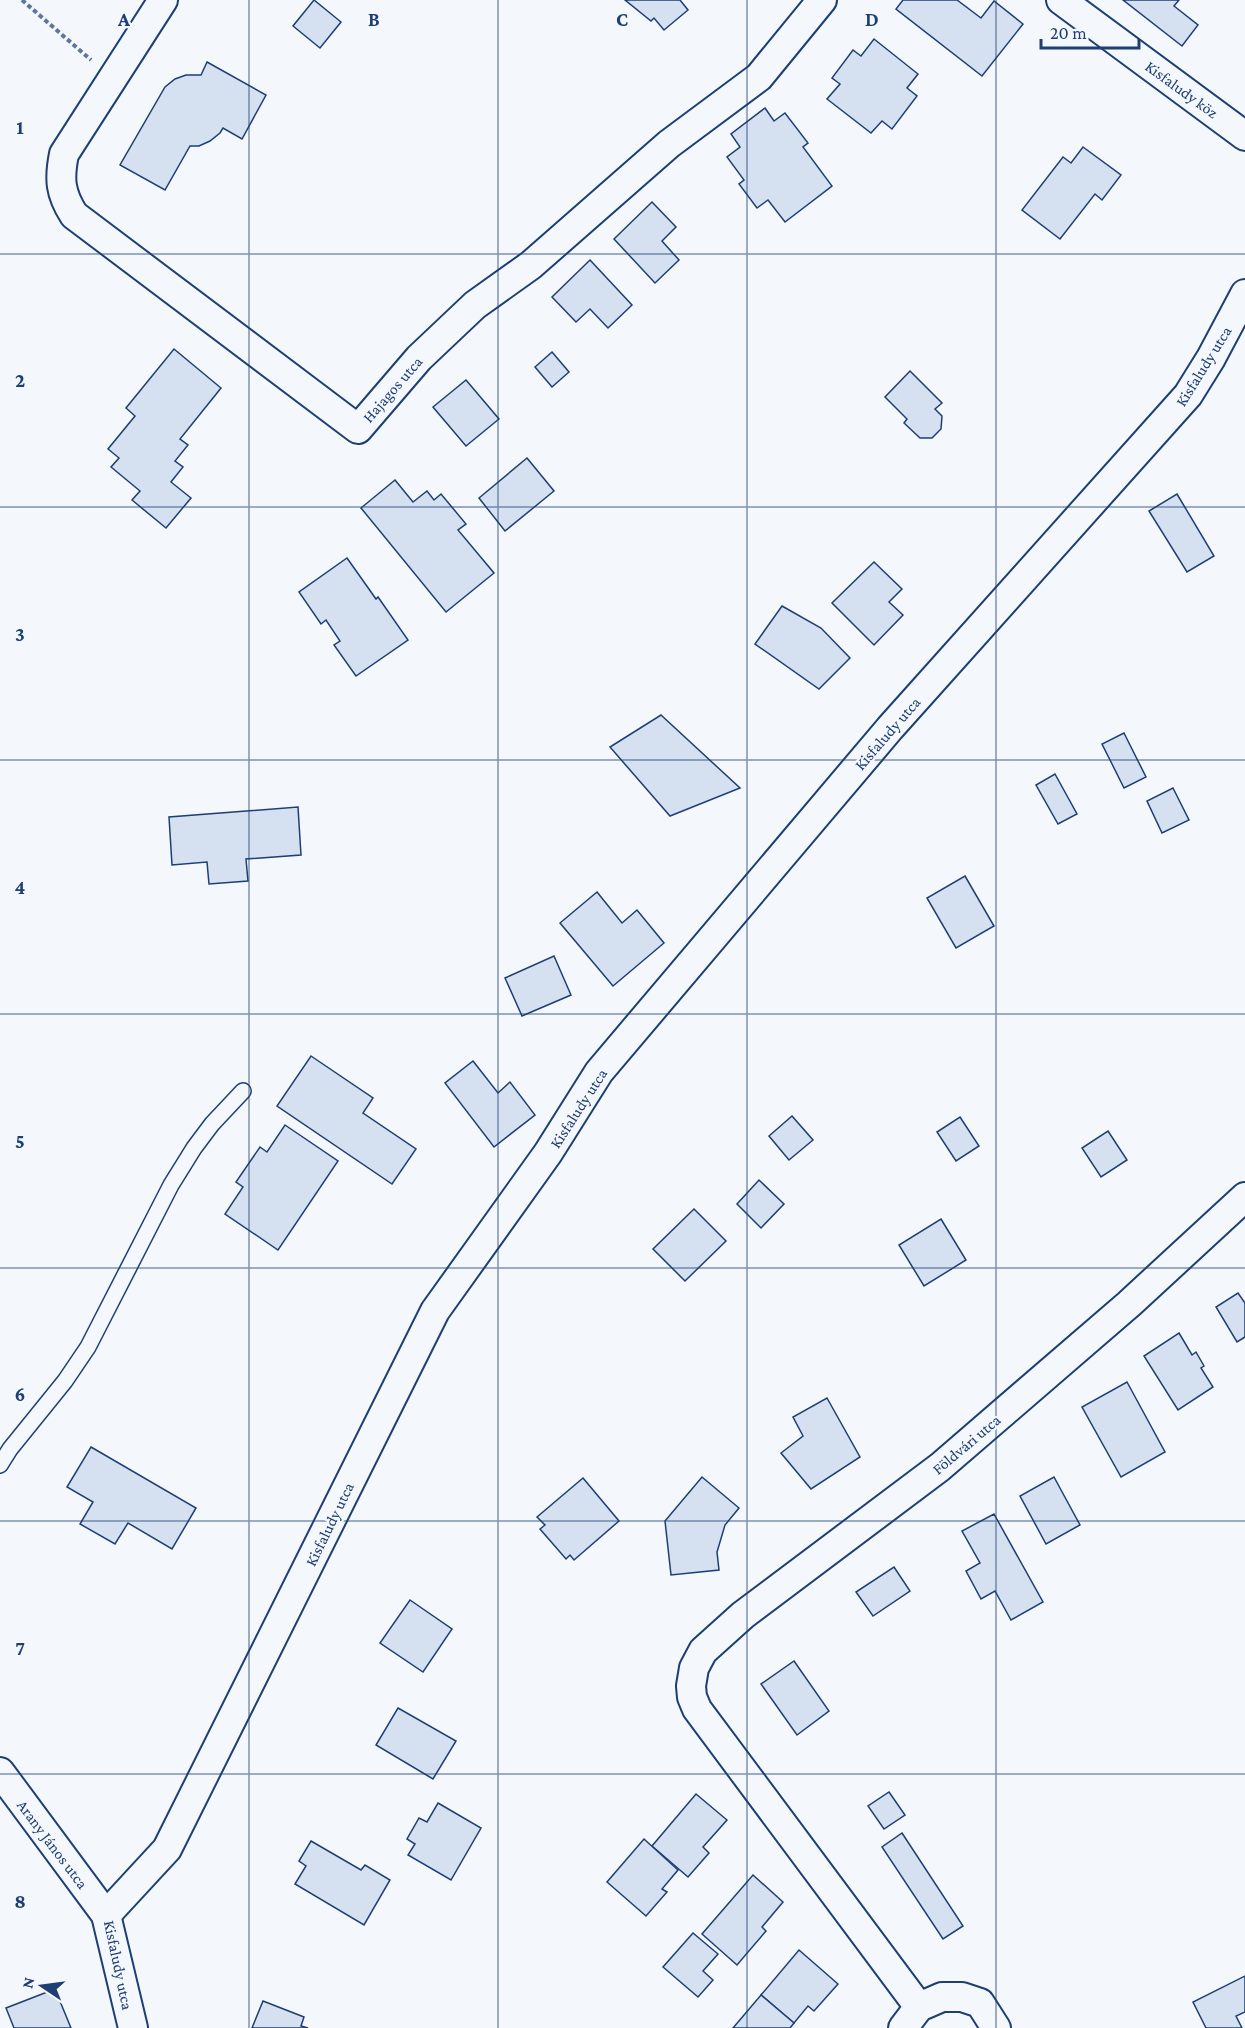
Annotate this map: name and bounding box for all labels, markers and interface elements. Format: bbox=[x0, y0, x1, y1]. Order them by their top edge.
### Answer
text: A bbox=[117, 8, 131, 30]
text: B bbox=[368, 8, 380, 30]
text: C bbox=[616, 8, 628, 30]
text: D bbox=[865, 8, 879, 30]
scale bar bbox=[1041, 12, 1138, 50]
text: 20 m bbox=[1050, 23, 1087, 43]
street label: Kisfaludy köz bbox=[1142, 57, 1221, 122]
text: 1 bbox=[16, 116, 24, 138]
street label: Kisfaludy utca bbox=[1172, 323, 1236, 410]
street label: Hajagos utca bbox=[359, 352, 427, 426]
text: 2 bbox=[15, 369, 25, 391]
text: 3 bbox=[15, 623, 25, 645]
street label: Kisfaludy utca bbox=[851, 693, 925, 774]
text: 4 bbox=[15, 876, 26, 898]
street label: Kisfaludy utca bbox=[547, 1065, 611, 1152]
text: 5 bbox=[15, 1130, 25, 1152]
text: 6 bbox=[15, 1383, 25, 1405]
street label: Földvári utca bbox=[929, 1411, 1004, 1478]
street label: Kisfaludy utca bbox=[302, 1479, 358, 1569]
text: 7 bbox=[15, 1637, 25, 1659]
street label: Arany János utca bbox=[13, 1797, 92, 1893]
text: 8 bbox=[14, 1890, 26, 1912]
street label: Kisfaludy utca bbox=[100, 1919, 136, 2012]
north arrow bbox=[12, 1956, 72, 2016]
text: N bbox=[18, 1975, 37, 1990]

